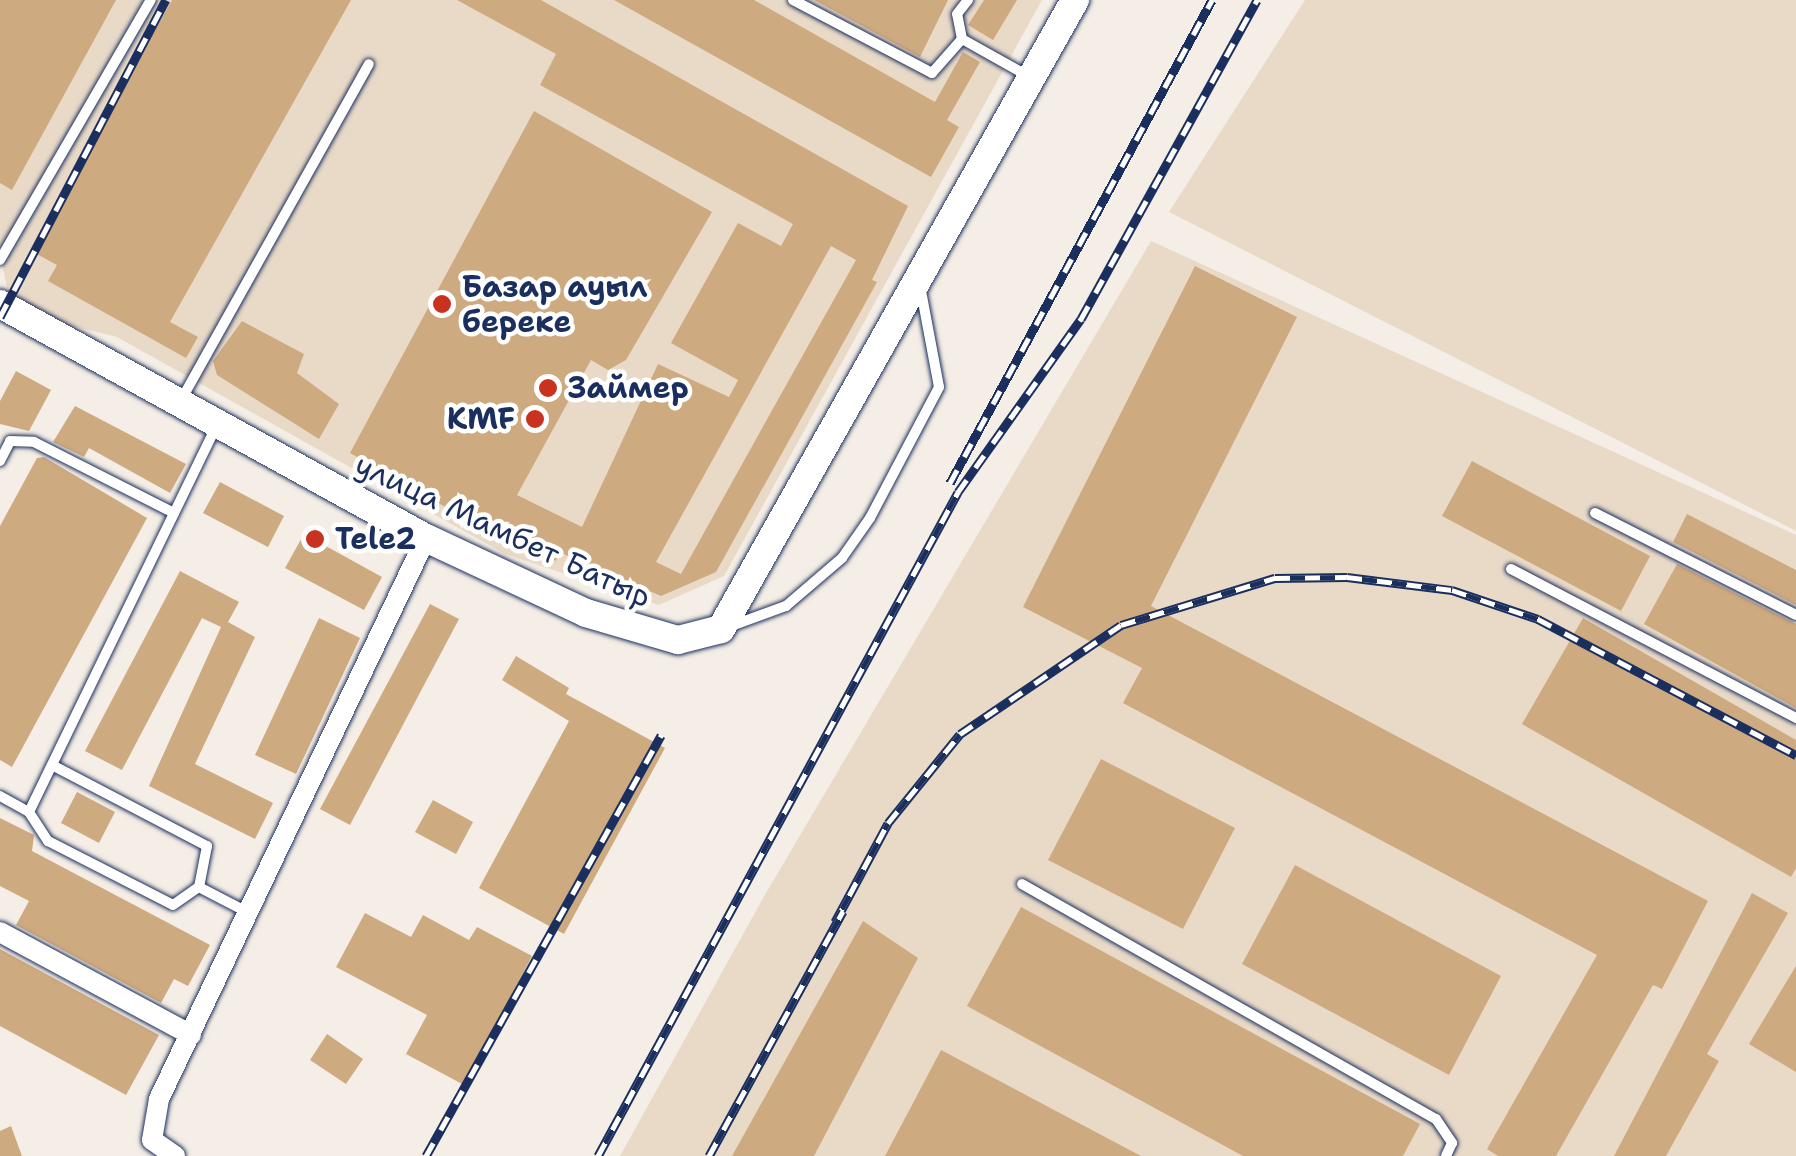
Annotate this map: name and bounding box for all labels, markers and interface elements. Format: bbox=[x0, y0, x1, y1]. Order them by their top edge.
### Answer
place label: Базар ауыл береке bbox=[462, 269, 647, 340]
marker: Базар ауыл береке bbox=[431, 293, 453, 315]
place label: Займер bbox=[568, 370, 689, 406]
marker: Займер bbox=[537, 377, 559, 399]
place label: KMF bbox=[447, 401, 515, 437]
marker: KMF bbox=[524, 408, 546, 430]
street label: улица Мамбет Батыр bbox=[349, 447, 657, 615]
place label: Tele2 bbox=[335, 521, 416, 557]
marker: Tele2 bbox=[304, 528, 326, 550]

